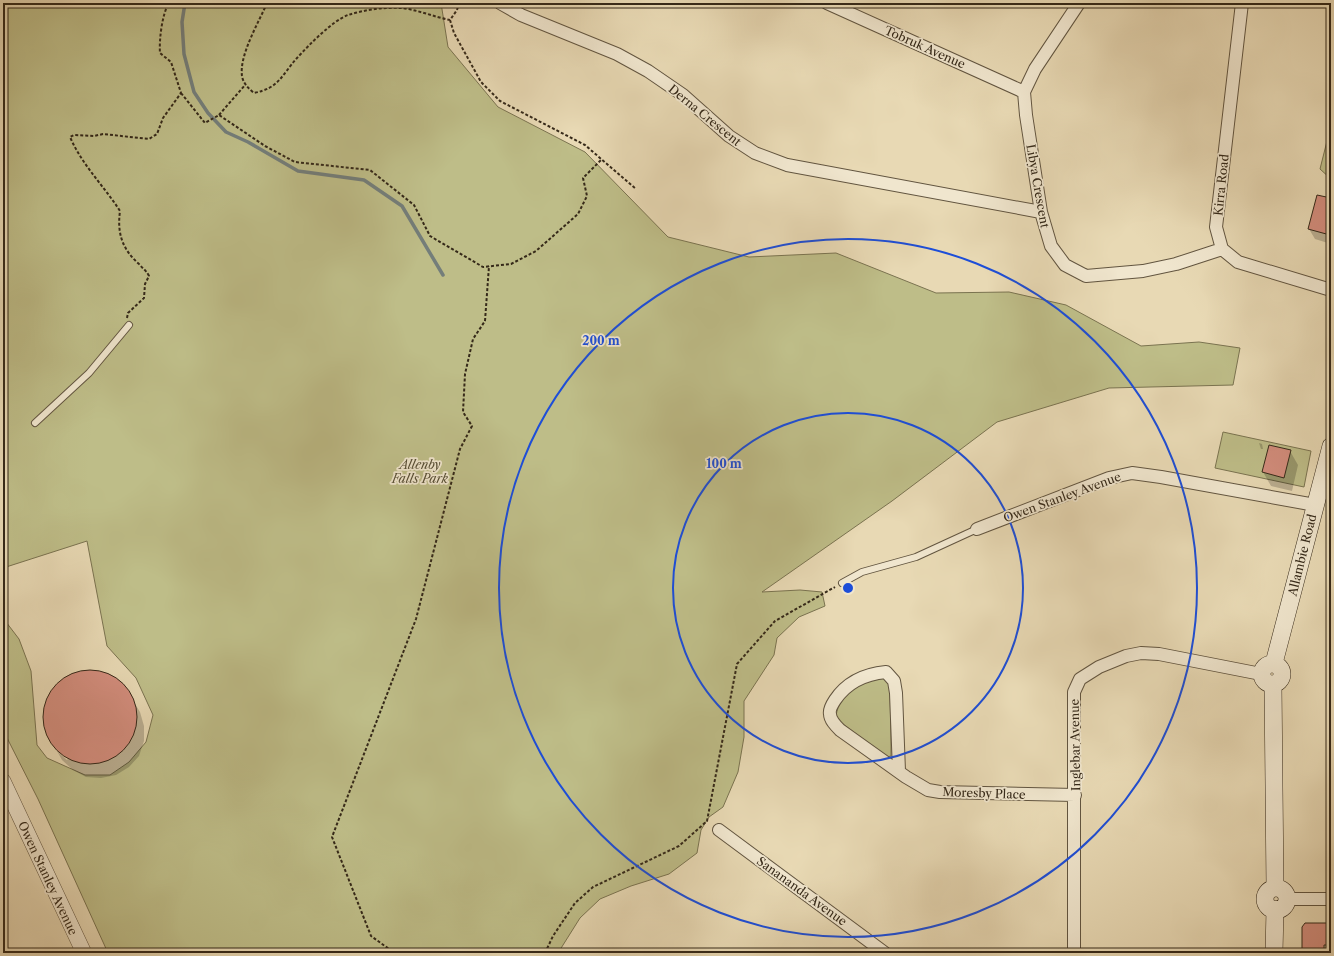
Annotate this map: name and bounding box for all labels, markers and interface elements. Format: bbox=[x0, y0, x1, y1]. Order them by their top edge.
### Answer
street label: Tobruk Avenue bbox=[882, 22, 968, 72]
street label: Derna Crescent bbox=[666, 81, 745, 149]
street label: Libya Crescent bbox=[1023, 143, 1053, 230]
street label: Kirra Road bbox=[1210, 153, 1232, 217]
text: 200 m bbox=[582, 333, 620, 348]
text: 100 m bbox=[706, 456, 742, 471]
park label: Allenby Falls Park bbox=[391, 457, 449, 486]
street label: Owen Stanley Avenue bbox=[1001, 469, 1123, 525]
street label: Allambie Road bbox=[1284, 512, 1320, 599]
centre of rings bbox=[841, 581, 855, 595]
street label: Inglebar Avenue bbox=[1067, 698, 1083, 791]
street label: Moresby Place bbox=[942, 784, 1026, 802]
street label: Owen Stanley Avenue bbox=[15, 819, 81, 938]
street label: Sanananda Avenue bbox=[754, 853, 850, 929]

